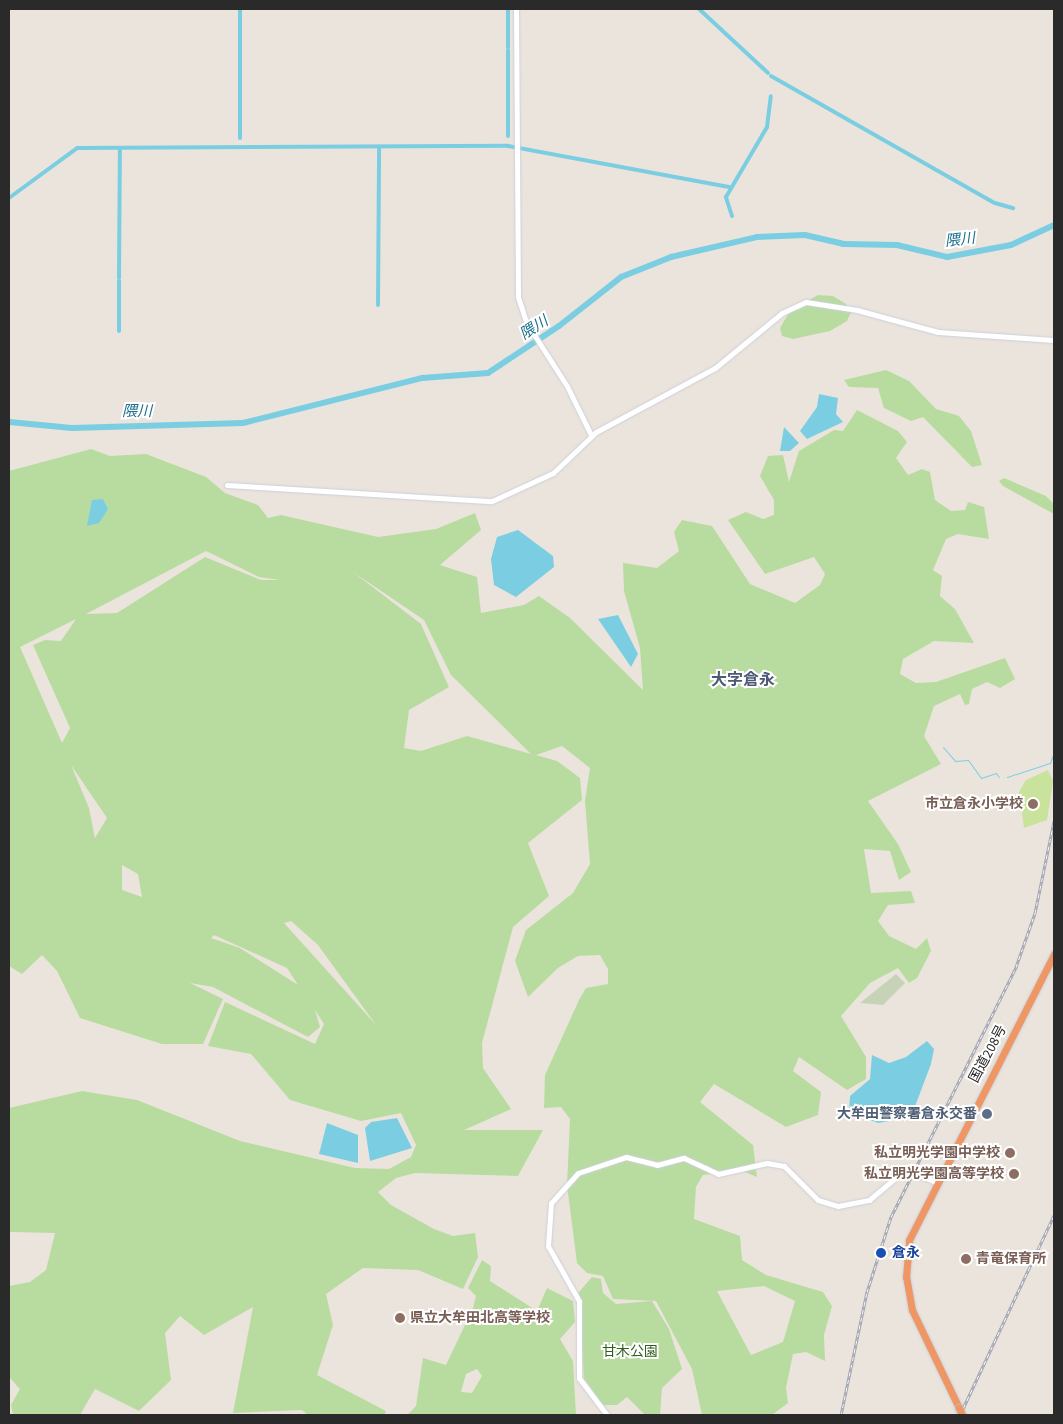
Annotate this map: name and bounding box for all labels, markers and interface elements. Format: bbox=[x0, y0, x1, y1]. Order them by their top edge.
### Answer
water label: 隈川 bbox=[944, 229, 976, 251]
water label: 隈川 bbox=[517, 312, 551, 344]
water label: 隈川 bbox=[122, 403, 152, 421]
district label: 大字倉永 bbox=[711, 670, 775, 690]
place label: 市立倉永小学校 bbox=[925, 796, 1023, 812]
marker: 市立倉永小学校 bbox=[1027, 798, 1039, 810]
street label: 国道208号 bbox=[966, 1022, 1010, 1086]
place label: 大牟田警察署倉永交番 bbox=[837, 1106, 977, 1122]
marker: 大牟田警察署倉永交番 bbox=[981, 1108, 993, 1120]
place label: 私立明光学園中学校 bbox=[874, 1145, 1000, 1161]
marker: 私立明光学園中学校 bbox=[1004, 1147, 1016, 1159]
place label: 私立明光学園高等学校 bbox=[864, 1166, 1004, 1182]
marker: 私立明光学園高等学校 bbox=[1008, 1168, 1020, 1180]
place label: 倉永 bbox=[892, 1245, 920, 1261]
marker: 倉永 bbox=[874, 1246, 888, 1260]
place label: 青竜保育所 bbox=[976, 1251, 1046, 1267]
marker: 青竜保育所 bbox=[960, 1253, 972, 1265]
place label: 県立大牟田北高等学校 bbox=[410, 1310, 550, 1326]
marker: 県立大牟田北高等学校 bbox=[394, 1312, 406, 1324]
park label: 甘木公園 bbox=[602, 1344, 658, 1360]

